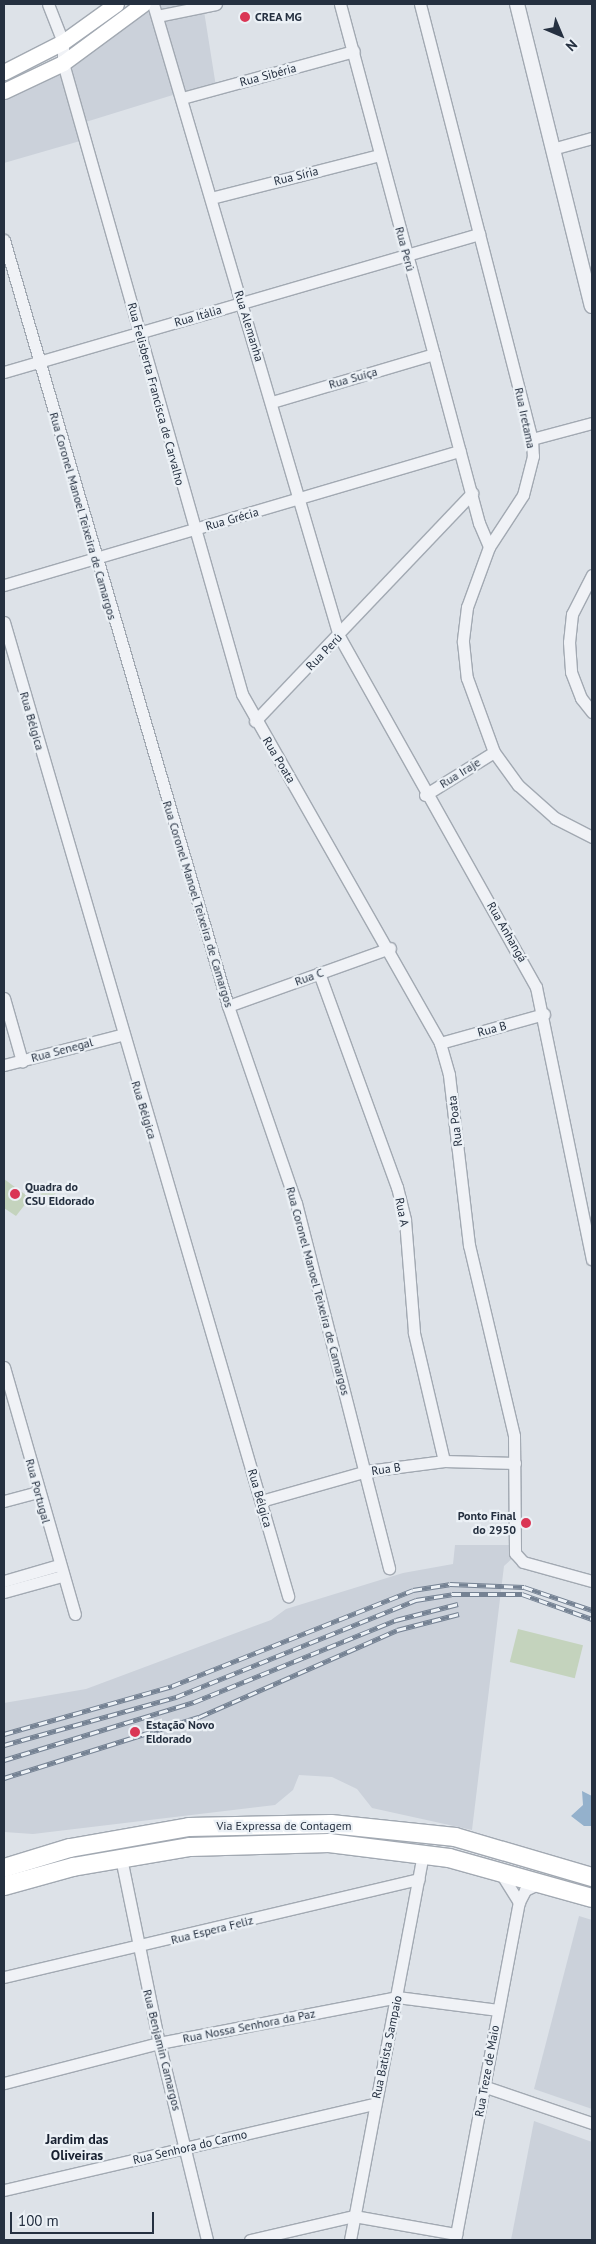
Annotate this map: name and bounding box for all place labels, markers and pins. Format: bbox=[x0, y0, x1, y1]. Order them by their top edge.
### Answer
place label: CREA MG bbox=[255, 10, 302, 24]
marker: CREA MG bbox=[239, 11, 251, 23]
place label: Quadra do CSU Eldorado bbox=[25, 1180, 94, 1208]
marker: Quadra do CSU Eldorado bbox=[9, 1188, 21, 1200]
place label: Ponto Final do 2950 bbox=[458, 1509, 516, 1537]
marker: Ponto Final do 2950 bbox=[520, 1517, 532, 1529]
place label: Estação Novo Eldorado bbox=[146, 1718, 214, 1746]
marker: Estação Novo Eldorado bbox=[128, 1725, 142, 1739]

